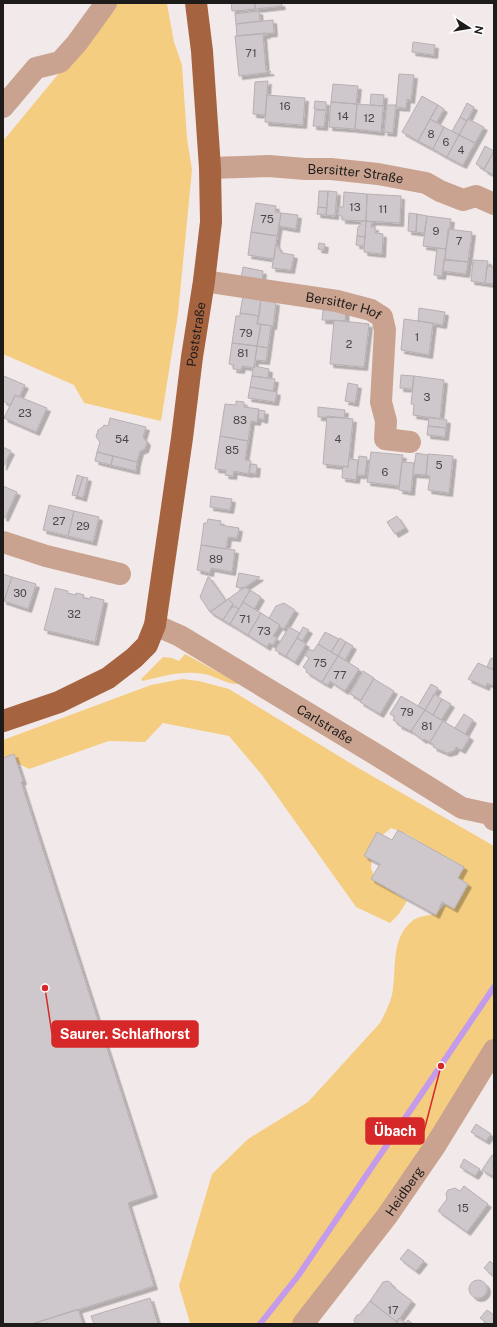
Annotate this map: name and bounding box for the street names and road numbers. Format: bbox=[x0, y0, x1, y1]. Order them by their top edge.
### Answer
street label: Bersitter Straße bbox=[308, 161, 405, 186]
street label: Bersitter Hof bbox=[305, 289, 385, 322]
street label: Poststraße bbox=[183, 301, 208, 368]
street label: Carlstraße bbox=[294, 701, 356, 747]
street label: Heidberg bbox=[382, 1164, 426, 1219]

